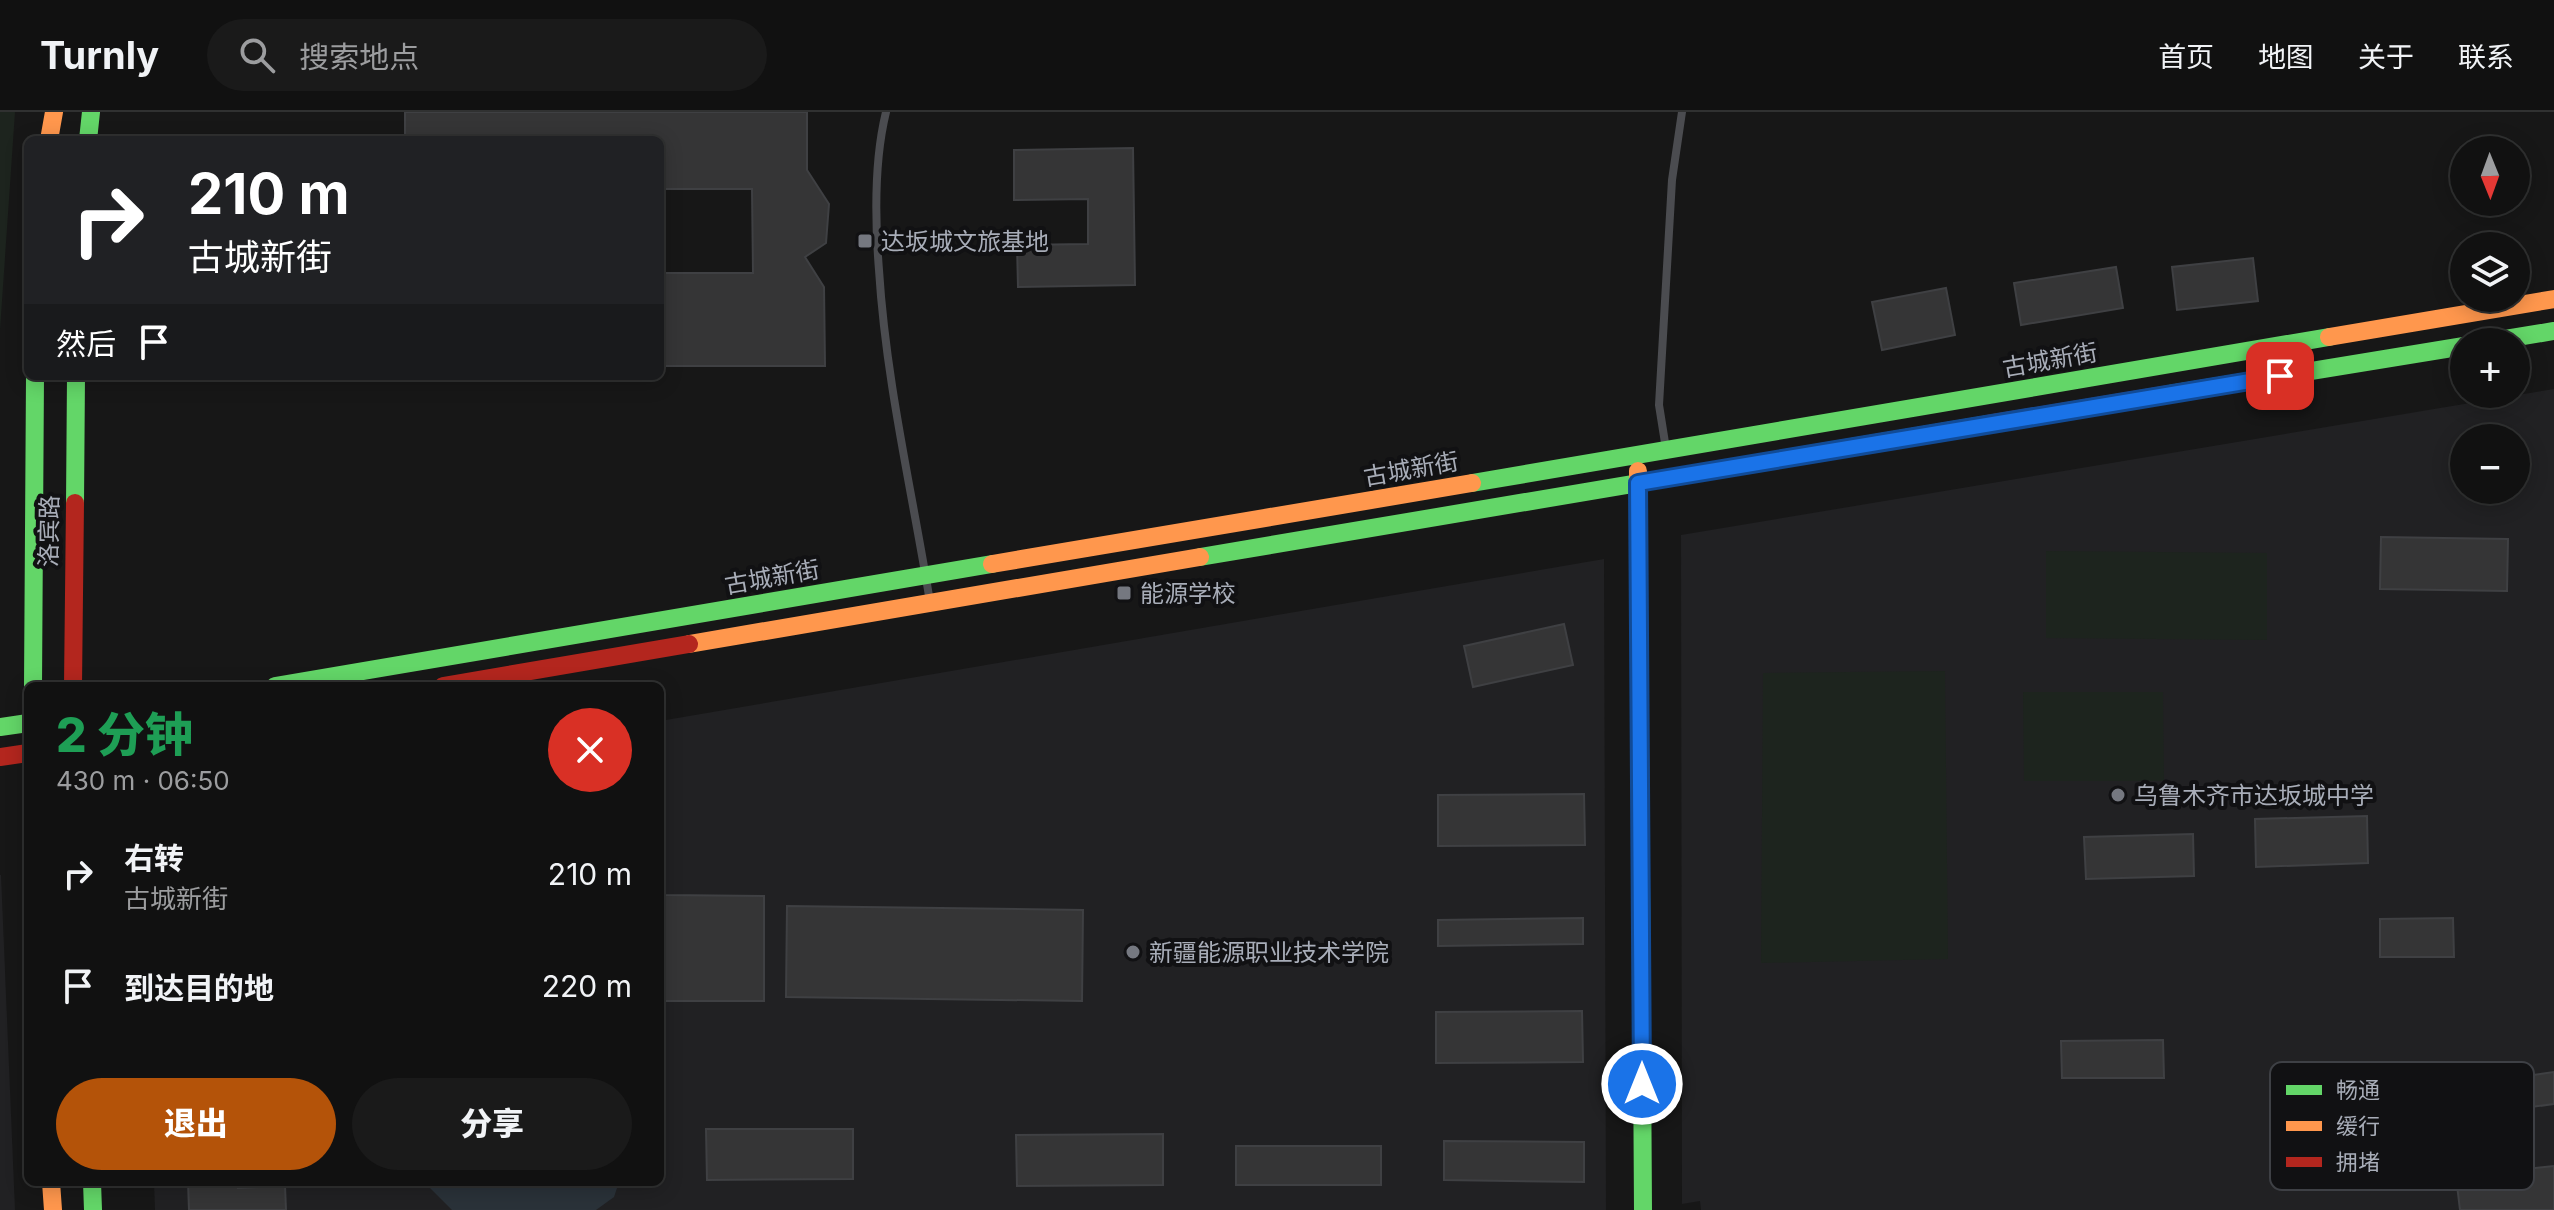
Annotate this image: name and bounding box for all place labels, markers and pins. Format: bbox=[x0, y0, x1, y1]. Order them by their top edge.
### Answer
place label: 达坂城文旅基地 bbox=[881, 227, 1049, 256]
marker: 达坂城文旅基地 bbox=[856, 232, 874, 250]
pin bbox=[2246, 342, 2314, 410]
place label: 能源学校 bbox=[1140, 579, 1236, 608]
marker: 能源学校 bbox=[1115, 584, 1133, 602]
place label: 乌鲁木齐市达坂城中学 bbox=[2134, 781, 2374, 810]
marker: 乌鲁木齐市达坂城中学 bbox=[2109, 786, 2127, 804]
place label: 新疆能源职业技术学院 bbox=[1149, 938, 1389, 967]
marker: 新疆能源职业技术学院 bbox=[1124, 943, 1142, 961]

